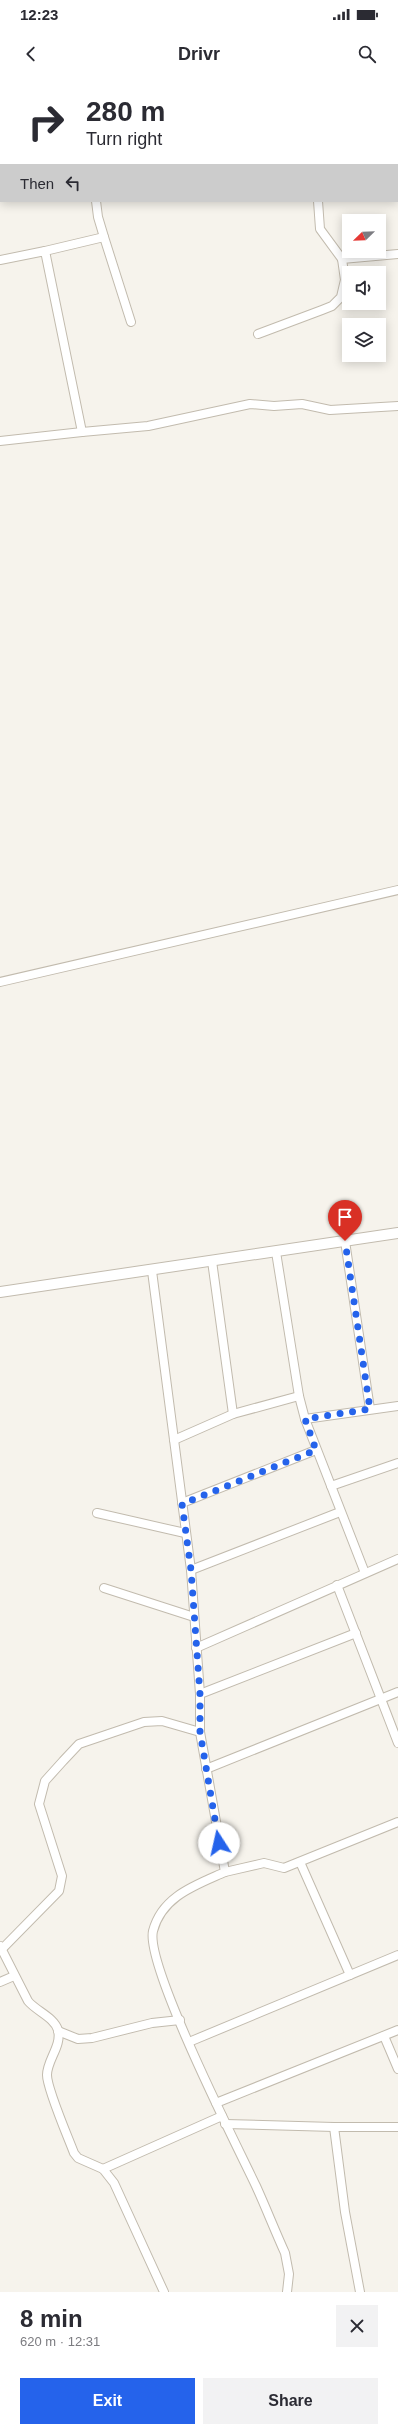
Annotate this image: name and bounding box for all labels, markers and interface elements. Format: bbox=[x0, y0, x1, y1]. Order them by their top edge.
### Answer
text: 12:23 bbox=[20, 6, 58, 23]
icon: back bbox=[20, 43, 42, 65]
icon: search bbox=[356, 43, 378, 65]
text: Drivr bbox=[178, 44, 220, 64]
icon: right bbox=[20, 96, 72, 148]
text: 280 m bbox=[86, 96, 165, 127]
text: Turn right bbox=[86, 129, 162, 149]
icon: left bbox=[62, 172, 84, 194]
text: Then bbox=[20, 175, 54, 192]
north arrow bbox=[342, 214, 386, 258]
map controls bbox=[342, 214, 386, 362]
button: sound bbox=[342, 266, 386, 310]
button: layers bbox=[342, 318, 386, 362]
pin bbox=[328, 1200, 362, 1241]
icon: arrive bbox=[334, 1206, 356, 1228]
position arrow bbox=[198, 1822, 240, 1864]
text: 8 min bbox=[20, 2305, 83, 2332]
button: close bbox=[336, 2305, 378, 2347]
text: 620 m · 12:31 bbox=[20, 2334, 100, 2349]
button: Exit bbox=[20, 2378, 195, 2424]
button: Share bbox=[203, 2378, 378, 2424]

